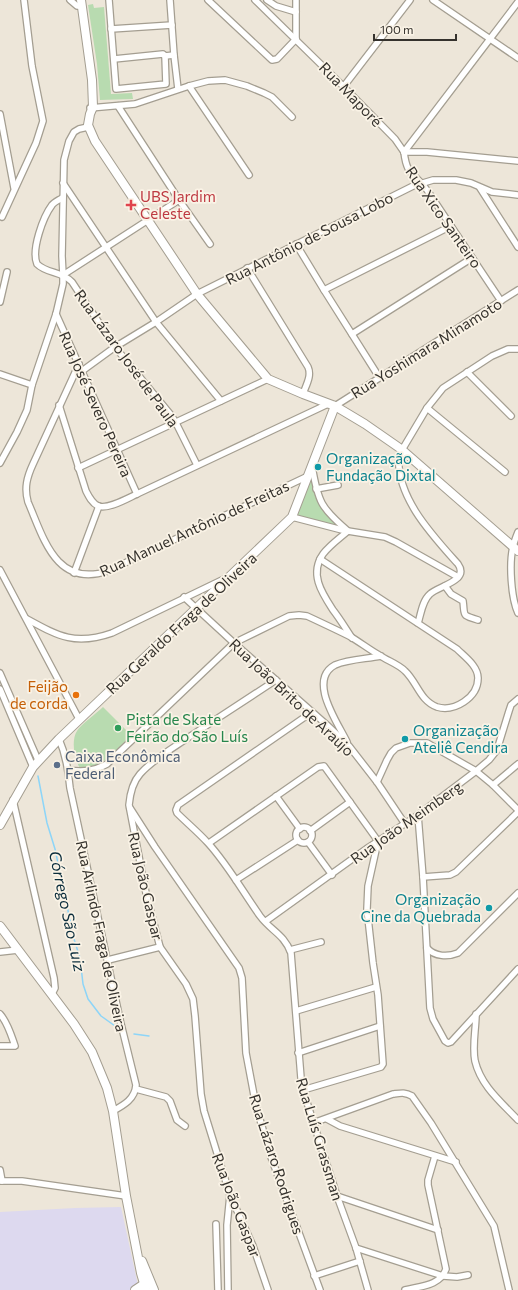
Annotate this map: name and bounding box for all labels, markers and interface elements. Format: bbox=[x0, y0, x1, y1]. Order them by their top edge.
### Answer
scale bar bbox=[374, 16, 456, 42]
text: 100 m bbox=[380, 22, 414, 36]
street label: Rua Maporé bbox=[316, 58, 386, 130]
street label: Rua Xico Santeiro bbox=[402, 163, 486, 271]
place label: UBS Jardim Celeste bbox=[140, 187, 216, 222]
street label: Rua Antônio de Sousa Lobo bbox=[222, 188, 396, 288]
marker: UBS Jardim Celeste bbox=[125, 199, 137, 211]
street label: Rua Lázaro José de Paula bbox=[71, 286, 183, 430]
street label: Rua Yoshimara Minamoto bbox=[347, 294, 505, 402]
street label: Rua José Severo Pereira bbox=[56, 328, 136, 480]
place label: Organização Fundação Dixtal bbox=[326, 449, 436, 484]
marker: Organização Fundação Dixtal bbox=[313, 462, 323, 472]
street label: Rua Manuel Antônio de Freitas bbox=[96, 476, 292, 580]
street label: Rua Geraldo Fraga de Oliveira bbox=[102, 549, 260, 697]
street label: Rua João Brito de Araújo bbox=[226, 634, 358, 760]
place label: Feijão de corda bbox=[10, 677, 68, 712]
marker: Feijão de corda bbox=[71, 690, 81, 700]
place label: Pista de Skate Feirão do São Luís bbox=[126, 710, 248, 745]
place label: Organização Ateliê Cendira bbox=[413, 721, 508, 756]
marker: Pista de Skate Feirão do São Luís bbox=[113, 723, 123, 733]
marker: Organização Ateliê Cendira bbox=[400, 734, 410, 744]
place label: Caixa Econômica Federal bbox=[65, 747, 181, 782]
marker: Caixa Econômica Federal bbox=[52, 760, 62, 770]
street label: Rua João Meimberg bbox=[347, 777, 465, 867]
street label: Rua João Gaspar bbox=[125, 830, 167, 942]
street label: Rua Arlindo Fraga de Oliveira bbox=[73, 839, 131, 1033]
water label: Córrego São Luiz bbox=[46, 849, 90, 973]
place label: Organização Cine da Quebrada bbox=[360, 890, 481, 925]
marker: Organização Cine da Quebrada bbox=[484, 903, 494, 913]
street label: Rua Luís Grassman bbox=[293, 1075, 347, 1203]
street label: Rua Lázaro Rodrigues bbox=[246, 1092, 308, 1237]
street label: Rua João Gaspar bbox=[209, 1150, 265, 1260]

